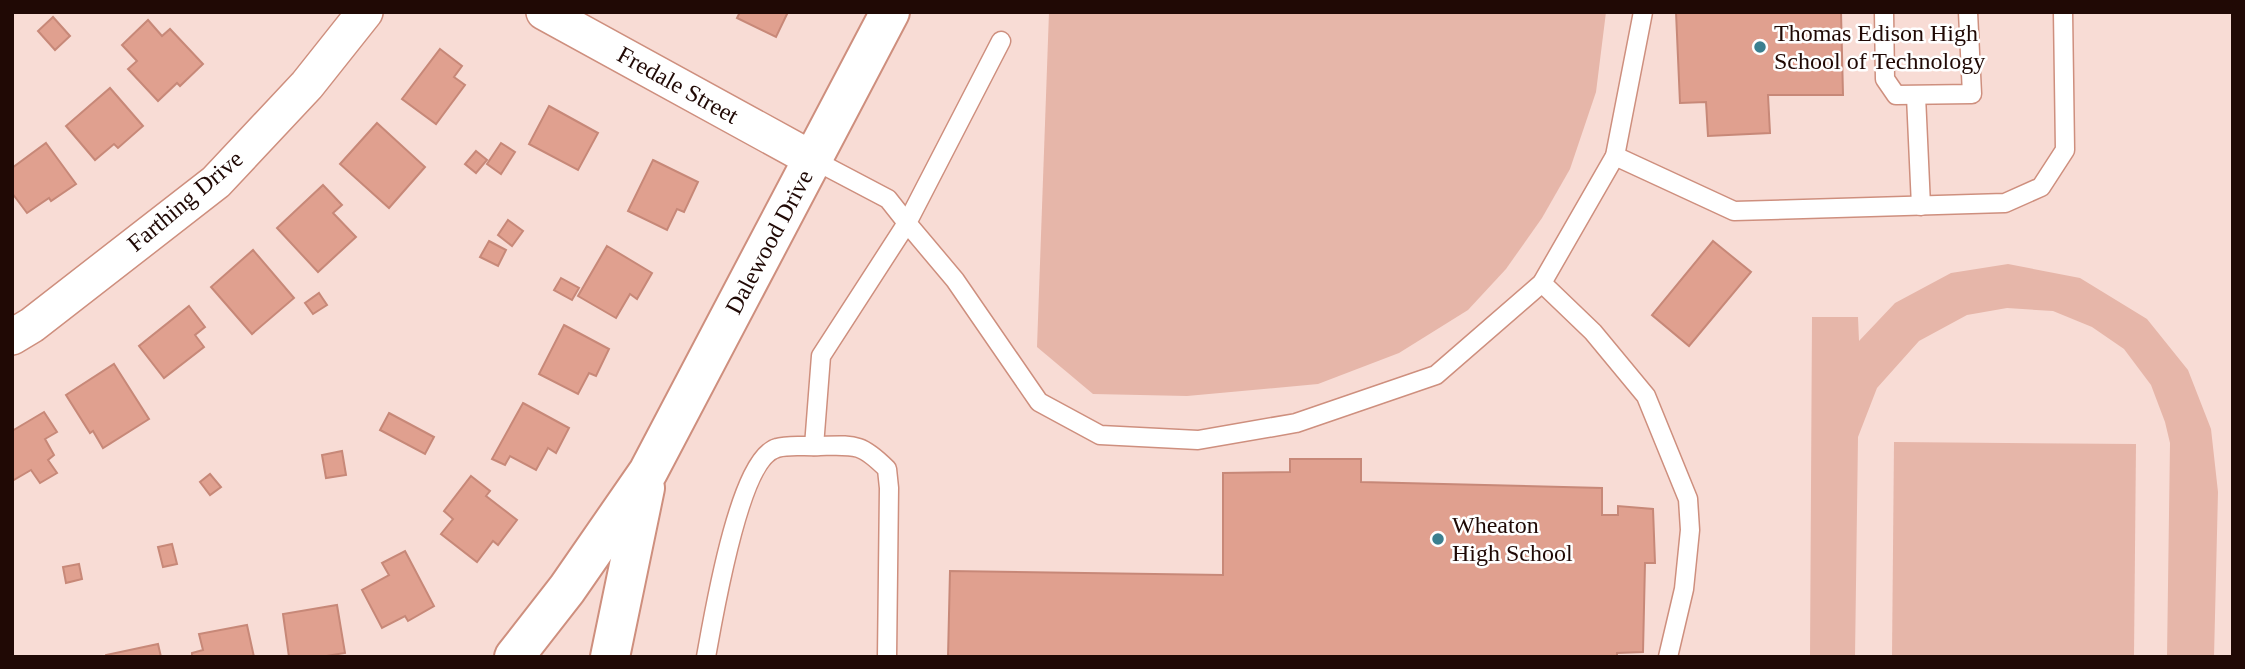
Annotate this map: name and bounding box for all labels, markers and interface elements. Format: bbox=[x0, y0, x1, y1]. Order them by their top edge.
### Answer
place label: Thomas Edison High School of Technology bbox=[1774, 20, 1985, 74]
marker: Thomas Edison High School of Technology bbox=[1752, 39, 1768, 55]
street label: Fredale Street bbox=[613, 41, 743, 129]
street label: Farthing Drive bbox=[122, 145, 248, 257]
street label: Dalewood Drive bbox=[720, 166, 818, 318]
place label: Wheaton High School bbox=[1452, 512, 1573, 566]
marker: Wheaton High School bbox=[1430, 531, 1446, 547]

